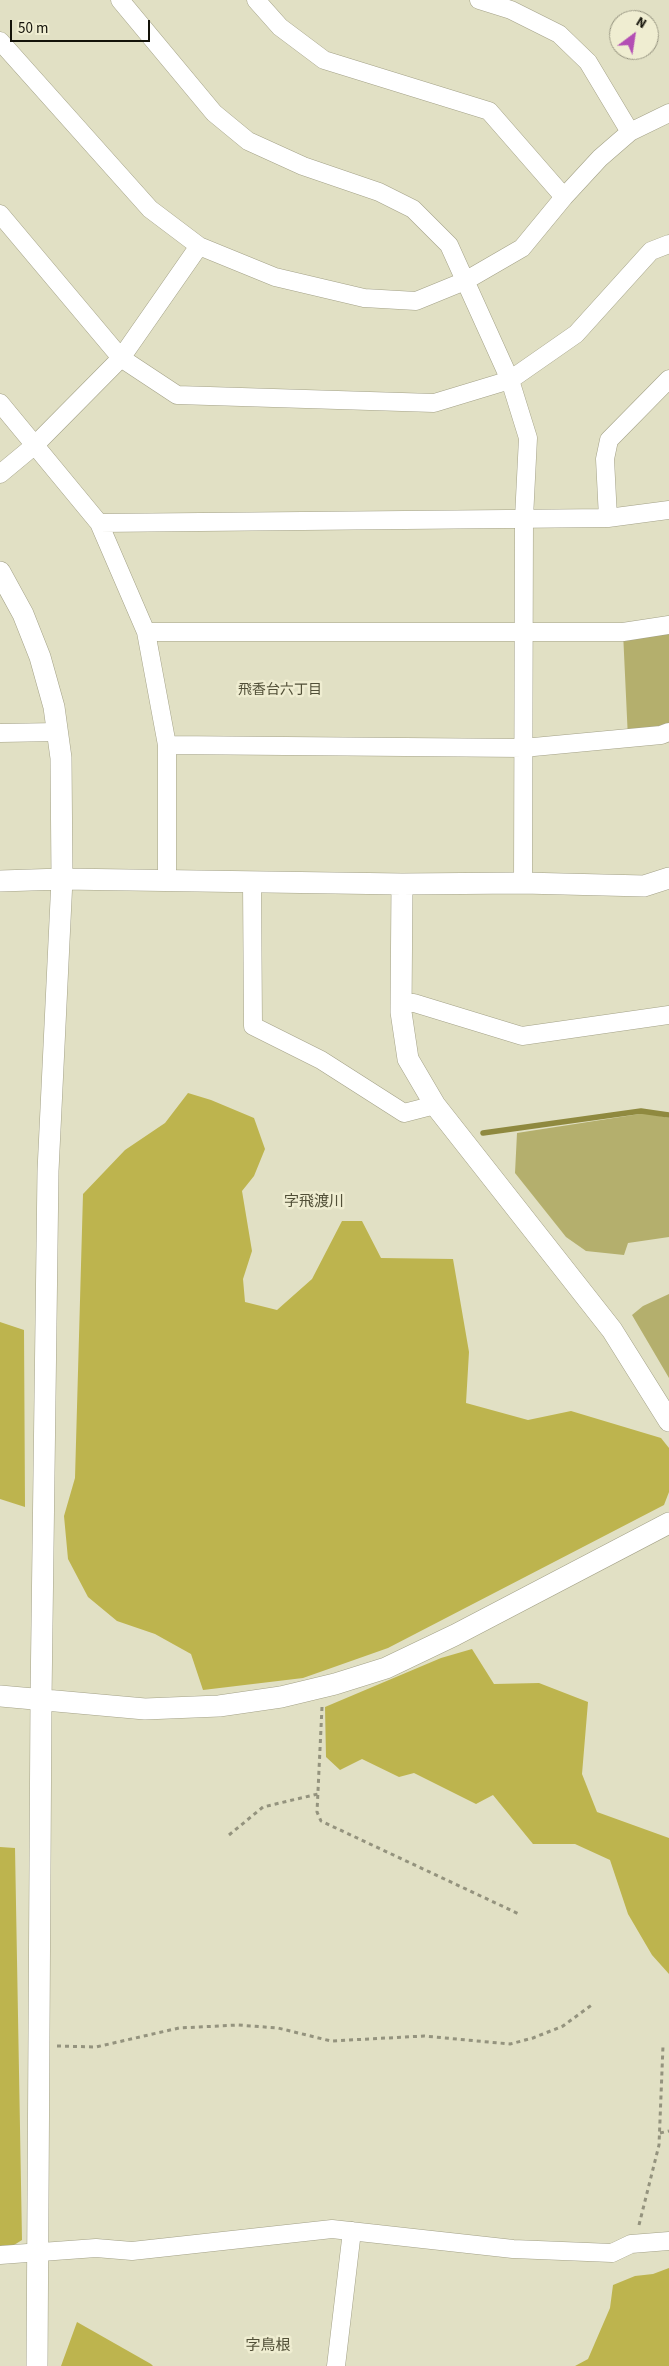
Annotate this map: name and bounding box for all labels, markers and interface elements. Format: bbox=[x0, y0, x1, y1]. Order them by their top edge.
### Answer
scale bar bbox=[12, 10, 152, 42]
north arrow bbox=[609, 10, 659, 60]
text: N bbox=[632, 12, 650, 34]
text: 50 m bbox=[18, 18, 48, 39]
district label: 飛香台六丁目 bbox=[238, 683, 322, 699]
district label: 字飛渡川 bbox=[284, 1194, 344, 1212]
district label: 字鳥根 bbox=[246, 2338, 290, 2356]

